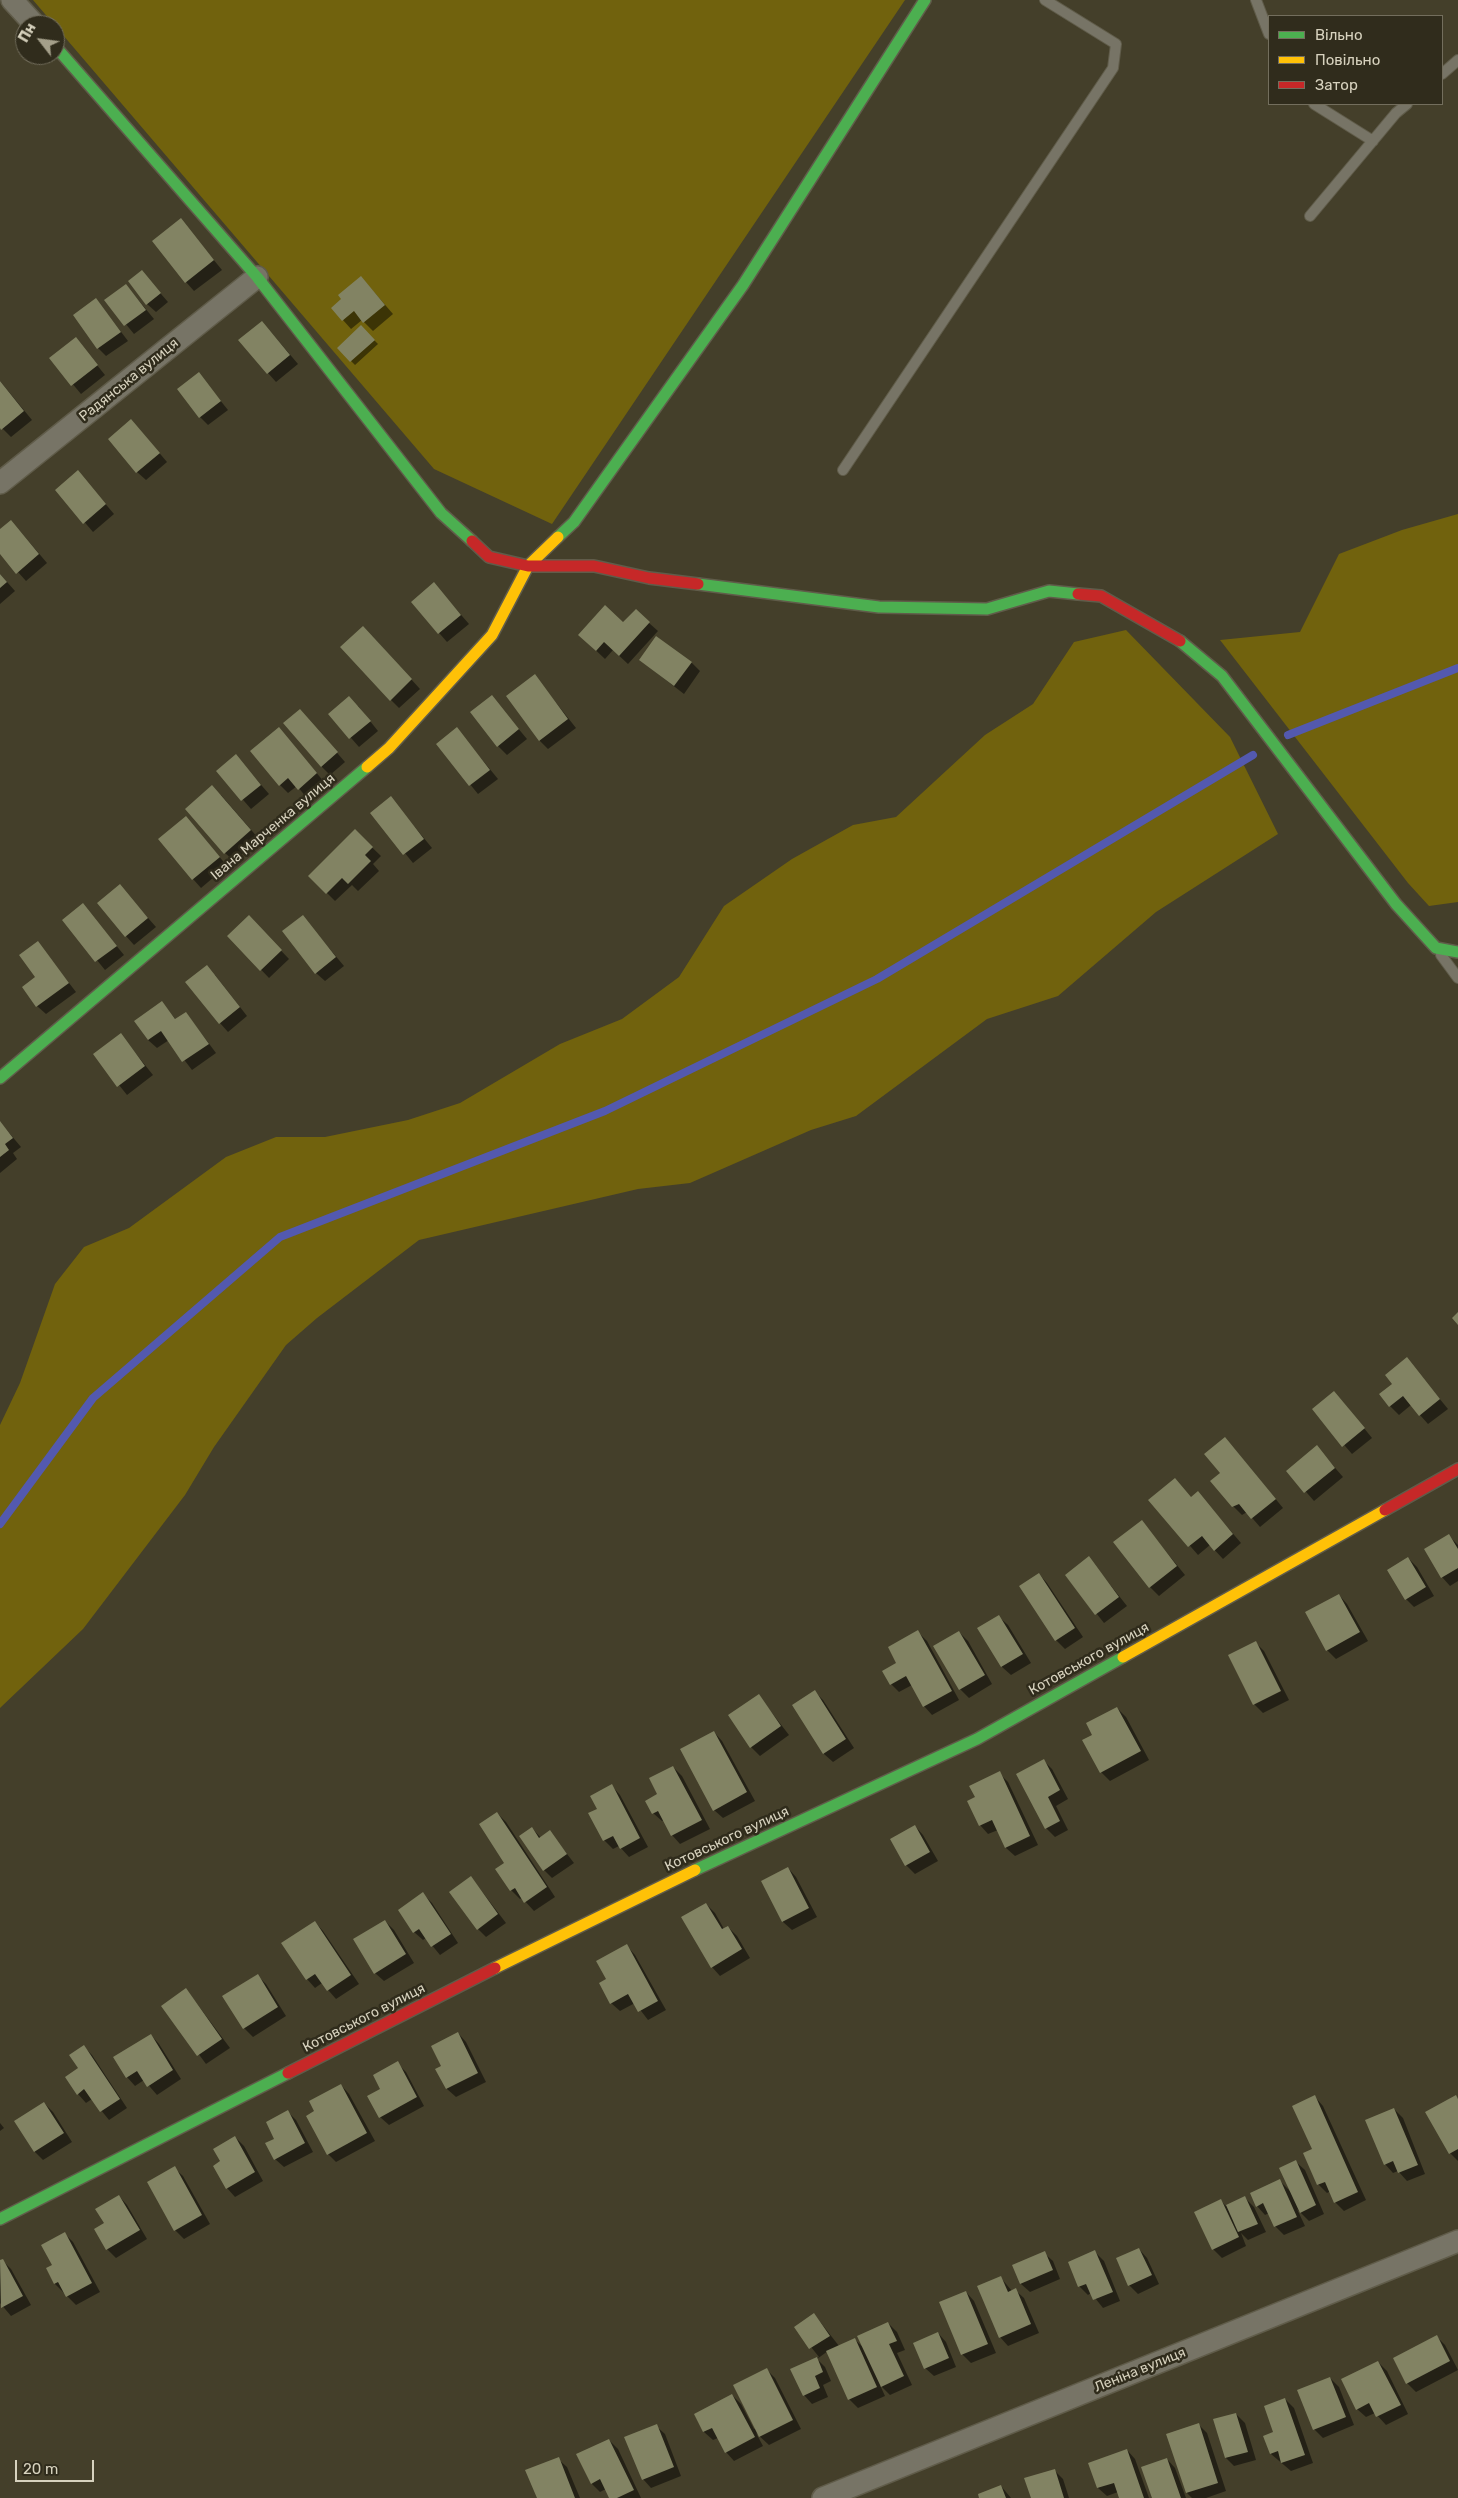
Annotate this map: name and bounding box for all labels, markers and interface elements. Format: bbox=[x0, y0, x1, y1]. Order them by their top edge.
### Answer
north arrow bbox=[15, 15, 65, 65]
legend bbox=[1268, 15, 1443, 105]
text: Пн bbox=[15, 20, 40, 45]
text: Вільно bbox=[1315, 26, 1363, 44]
text: Повільно bbox=[1315, 51, 1380, 69]
text: Затор bbox=[1315, 76, 1358, 94]
street label: Радянська вулиця bbox=[76, 335, 182, 425]
street label: Івана Марченка вулиця bbox=[207, 770, 339, 884]
street label: Котовського вулиця bbox=[1026, 1619, 1152, 1699]
street label: Котовського вулиця bbox=[662, 1803, 792, 1875]
street label: Котовського вулиця bbox=[300, 1980, 428, 2056]
street label: Леніна вулиця bbox=[1092, 2344, 1188, 2396]
scale bar bbox=[18, 2450, 96, 2482]
text: 20 m bbox=[23, 2460, 58, 2478]

